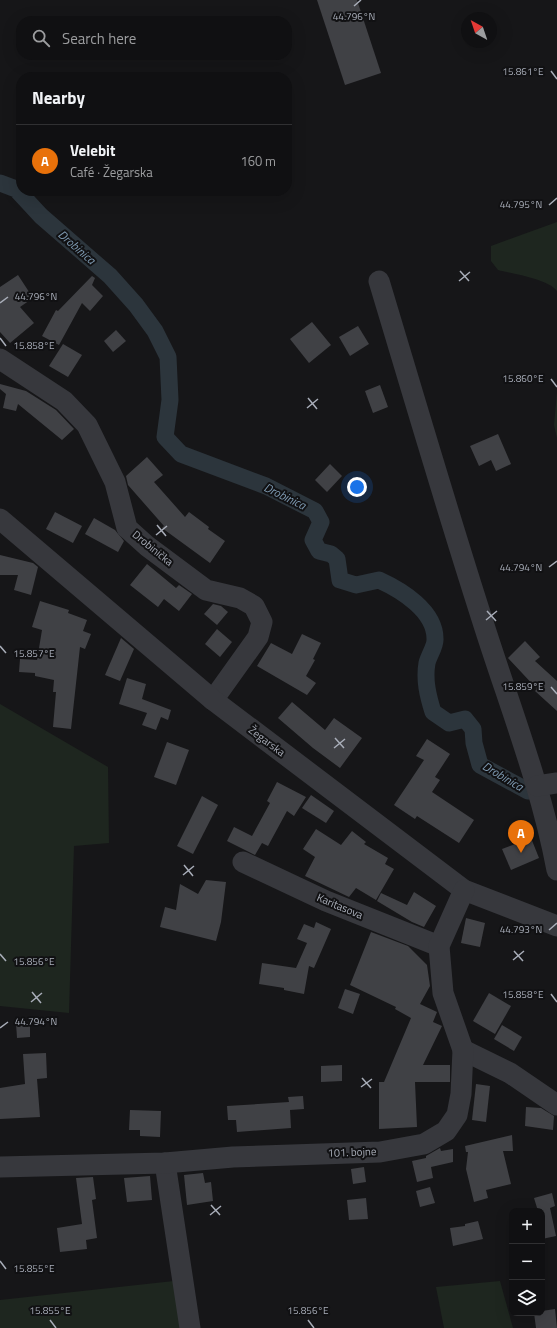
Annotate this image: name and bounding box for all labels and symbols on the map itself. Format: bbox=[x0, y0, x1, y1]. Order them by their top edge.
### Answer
text: 44.796°N bbox=[333, 9, 375, 24]
north arrow bbox=[461, 12, 497, 48]
text: 15.861°E bbox=[502, 64, 544, 79]
text: 44.795°N bbox=[500, 197, 542, 212]
water label: Drobinica bbox=[54, 225, 101, 269]
text: 44.796°N bbox=[15, 289, 57, 304]
text: 15.858°E bbox=[13, 338, 55, 353]
text: 15.860°E bbox=[502, 371, 544, 386]
your location bbox=[347, 477, 367, 497]
water label: Drobinica bbox=[261, 478, 310, 515]
street label: Drobinička bbox=[129, 526, 177, 570]
text: 44.794°N bbox=[500, 560, 542, 575]
text: 15.857°E bbox=[13, 646, 55, 661]
text: 15.859°E bbox=[502, 679, 544, 694]
street label: Žegarska bbox=[245, 722, 289, 760]
water label: Drobinica bbox=[479, 756, 528, 796]
pin: A bbox=[508, 820, 534, 853]
street label: Karitasova bbox=[314, 889, 366, 923]
text: 44.793°N bbox=[500, 922, 542, 937]
text: 15.856°E bbox=[13, 954, 55, 969]
text: 15.858°E bbox=[502, 987, 544, 1002]
text: 44.794°N bbox=[15, 1014, 57, 1029]
street label: 101. bojne bbox=[327, 1143, 377, 1161]
text: 15.855°E bbox=[13, 1261, 55, 1276]
text: 15.855°E bbox=[29, 1303, 71, 1318]
text: 15.856°E bbox=[287, 1303, 329, 1318]

